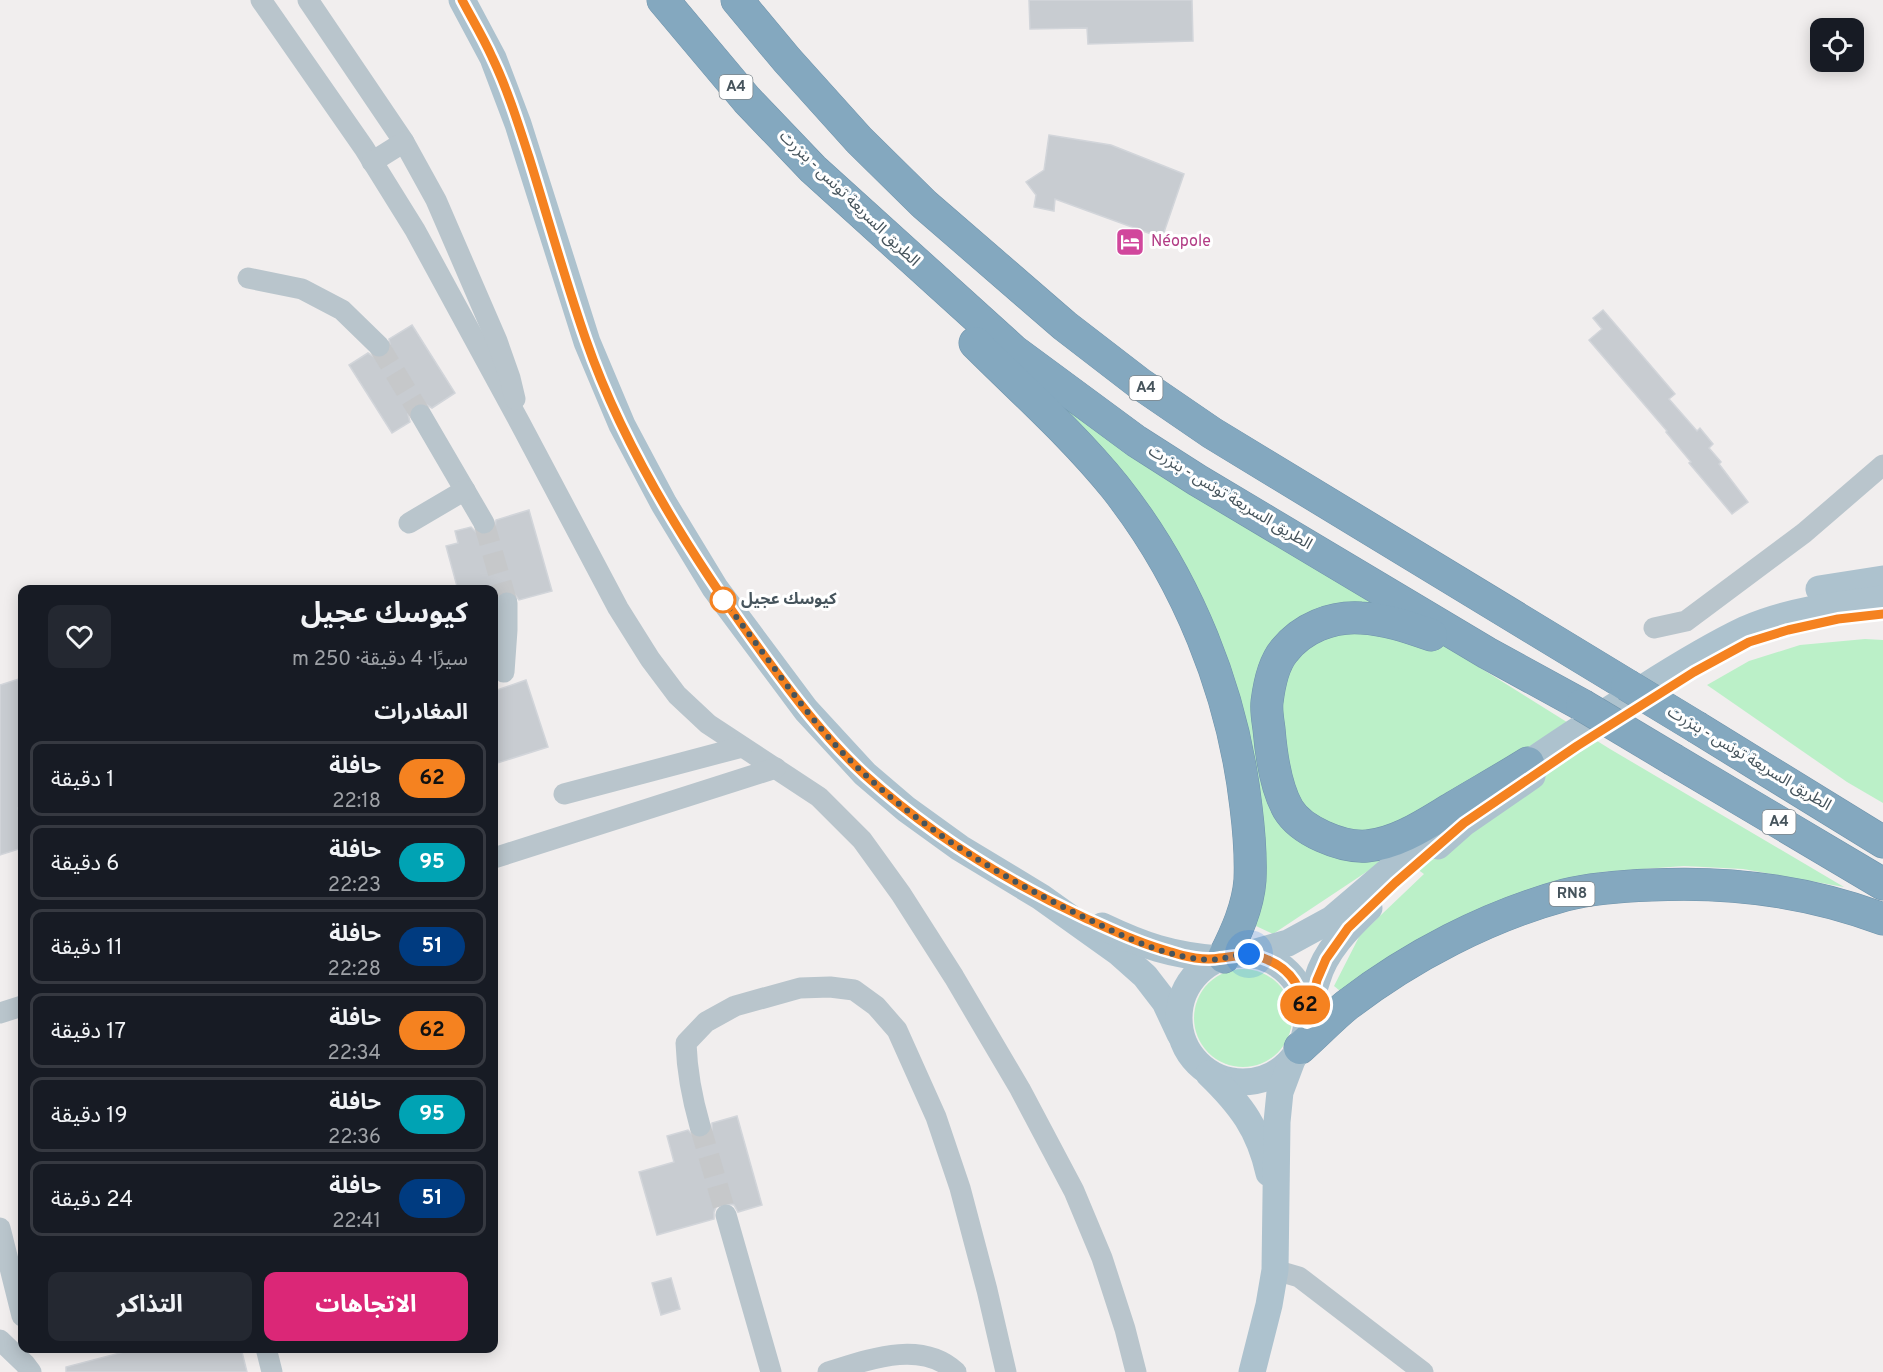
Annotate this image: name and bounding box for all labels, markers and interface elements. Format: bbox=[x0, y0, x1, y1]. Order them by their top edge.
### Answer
map controls bbox=[1810, 18, 1864, 72]
button: locate bbox=[1810, 18, 1864, 72]
road number: A4 bbox=[720, 75, 752, 99]
street label: الطريق السريعة تونس - بنزرت bbox=[775, 127, 923, 271]
hotel icon: Néopole bbox=[1114, 226, 1146, 258]
place label: Néopole bbox=[1151, 232, 1211, 252]
road number: A4 bbox=[1130, 376, 1162, 400]
street label: الطريق السريعة تونس - بنزرت bbox=[1144, 441, 1316, 555]
marker: كيوسك عجيل bbox=[710, 587, 736, 613]
place label: كيوسك عجيل bbox=[741, 590, 837, 610]
text: كيوسك عجيل bbox=[301, 597, 468, 633]
button: heart bbox=[48, 605, 111, 668]
text: سيرًا · 4 دقيقة · 250 m bbox=[292, 647, 468, 673]
text: المغادرات bbox=[374, 700, 468, 727]
street label: الطريق السريعة تونس - بنزرت bbox=[1663, 702, 1835, 816]
text: حافلة bbox=[329, 754, 381, 781]
text: 62 bbox=[419, 765, 445, 792]
text: 1 دقيقة bbox=[51, 767, 115, 794]
text: 22:18 bbox=[332, 789, 381, 815]
road number: A4 bbox=[1762, 810, 1796, 834]
text: حافلة bbox=[329, 838, 381, 865]
text: 95 bbox=[419, 849, 445, 876]
text: 6 دقيقة bbox=[51, 851, 119, 878]
text: 22:23 bbox=[328, 873, 381, 899]
road number: RN8 bbox=[1550, 882, 1594, 906]
text: حافلة bbox=[329, 922, 381, 949]
text: 51 bbox=[421, 933, 443, 960]
text: 11 دقيقة bbox=[51, 935, 123, 962]
your location bbox=[1234, 939, 1264, 969]
text: 22:28 bbox=[328, 957, 381, 983]
line badge: 62 bbox=[1278, 986, 1332, 1024]
text: 62 bbox=[1292, 992, 1318, 1019]
text: حافلة bbox=[329, 1006, 381, 1033]
text: 62 bbox=[419, 1017, 445, 1044]
text: 17 دقيقة bbox=[51, 1019, 126, 1046]
text: 22:34 bbox=[328, 1041, 381, 1067]
text: حافلة bbox=[329, 1090, 381, 1117]
text: 95 bbox=[419, 1101, 445, 1128]
text: 19 دقيقة bbox=[51, 1103, 128, 1130]
text: 22:36 bbox=[328, 1125, 381, 1151]
text: حافلة bbox=[329, 1174, 381, 1201]
text: 51 bbox=[421, 1185, 443, 1212]
text: 24 دقيقة bbox=[51, 1187, 133, 1214]
text: 22:41 bbox=[332, 1209, 381, 1235]
button: التذاكر bbox=[48, 1272, 252, 1341]
button: الاتجاهات bbox=[264, 1272, 468, 1341]

